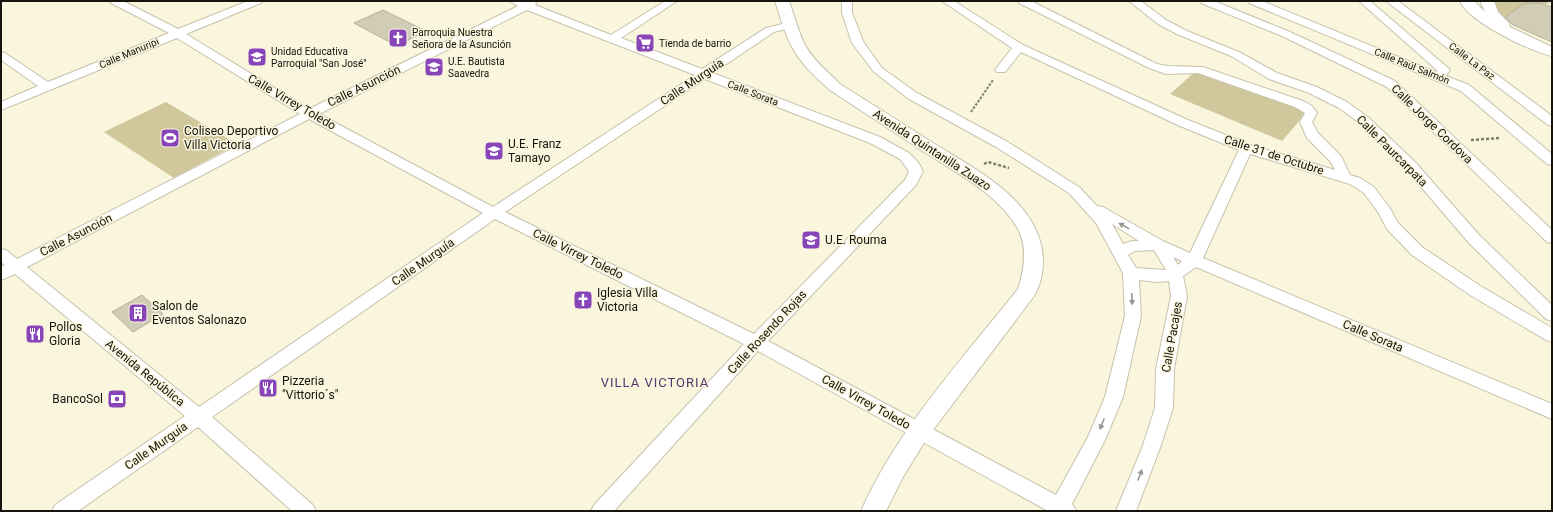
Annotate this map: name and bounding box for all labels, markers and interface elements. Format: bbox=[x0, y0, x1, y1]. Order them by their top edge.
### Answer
church icon: Parroquia Nuestra Señora de la Asunción bbox=[387, 27, 409, 49]
place label: Parroquia Nuestra Señora de la Asunción bbox=[412, 27, 511, 50]
supermarket icon: Tienda de barrio bbox=[634, 32, 656, 54]
street label: Calle Manuripi bbox=[98, 35, 160, 71]
place label: Tienda de barrio bbox=[659, 38, 731, 49]
street label: Calle La Paz bbox=[1447, 40, 1497, 82]
school or university icon: Unidad Educativa Parroquial "San José" bbox=[246, 46, 268, 68]
place label: Unidad Educativa Parroquial "San José" bbox=[271, 46, 366, 69]
street label: Calle Raúl Salmón bbox=[1373, 46, 1451, 86]
school or university icon: U.E. Bautista Saavedra bbox=[423, 56, 445, 78]
place label: U.E. Bautista Saavedra bbox=[448, 56, 505, 79]
street label: Calle Murguía bbox=[658, 56, 726, 108]
street label: Calle Asunción bbox=[325, 62, 403, 110]
street label: Calle Virrey Toledo bbox=[246, 71, 339, 133]
street label: Calle Sorata bbox=[726, 78, 780, 108]
street label: Calle Jorge Cordova bbox=[1389, 82, 1475, 166]
street label: Avenida Quintanilla Zuazo bbox=[870, 107, 994, 194]
street label: Calle Paurcarpata bbox=[1354, 113, 1430, 189]
place label: Coliseo Deportivo Villa Victoria bbox=[184, 124, 279, 152]
sports icon: Coliseo Deportivo Villa Victoria bbox=[159, 127, 181, 149]
street label: Calle 31 de Octubre bbox=[1222, 132, 1326, 178]
place label: U.E. Franz Tamayo bbox=[508, 137, 561, 165]
school or university icon: U.E. Franz Tamayo bbox=[483, 140, 505, 162]
street label: Calle Asunción bbox=[37, 211, 115, 259]
one-way arrow bbox=[1118, 222, 1130, 229]
street label: Calle Virrey Toledo bbox=[530, 226, 626, 282]
school or university icon: U.E. Rouma bbox=[800, 229, 822, 251]
place label: U.E. Rouma bbox=[825, 233, 887, 247]
street label: Calle Murguía bbox=[389, 235, 457, 289]
place label: Iglesia Villa Victoria bbox=[597, 286, 658, 314]
street label: Calle Rosendo Rojas bbox=[725, 287, 809, 377]
church icon: Iglesia Villa Victoria bbox=[572, 289, 594, 311]
one-way arrow bbox=[1129, 293, 1135, 306]
place label: Salon de Eventos Salonazo bbox=[152, 299, 247, 327]
street label: Calle Pacajes bbox=[1159, 300, 1185, 374]
building icon: Salon de Eventos Salonazo bbox=[127, 302, 149, 324]
street label: Calle Sorata bbox=[1341, 317, 1405, 355]
place label: Pollos Gloria bbox=[49, 320, 82, 348]
restaurant icon: Pollos Gloria bbox=[24, 323, 46, 345]
street label: Avenida República bbox=[103, 337, 187, 409]
street label: Calle Virrey Toledo bbox=[819, 372, 913, 432]
place label: Pizzeria "Vittorio´s" bbox=[282, 374, 339, 402]
district label: VILLA VICTORIA bbox=[601, 375, 709, 390]
restaurant icon: Pizzeria "Vittorio´s" bbox=[257, 377, 279, 399]
bank icon: BancoSol bbox=[106, 388, 128, 410]
place label: BancoSol bbox=[52, 392, 103, 406]
street label: Calle Murguía bbox=[122, 419, 190, 473]
one-way arrow bbox=[1099, 419, 1105, 431]
one-way arrow bbox=[1138, 468, 1144, 480]

